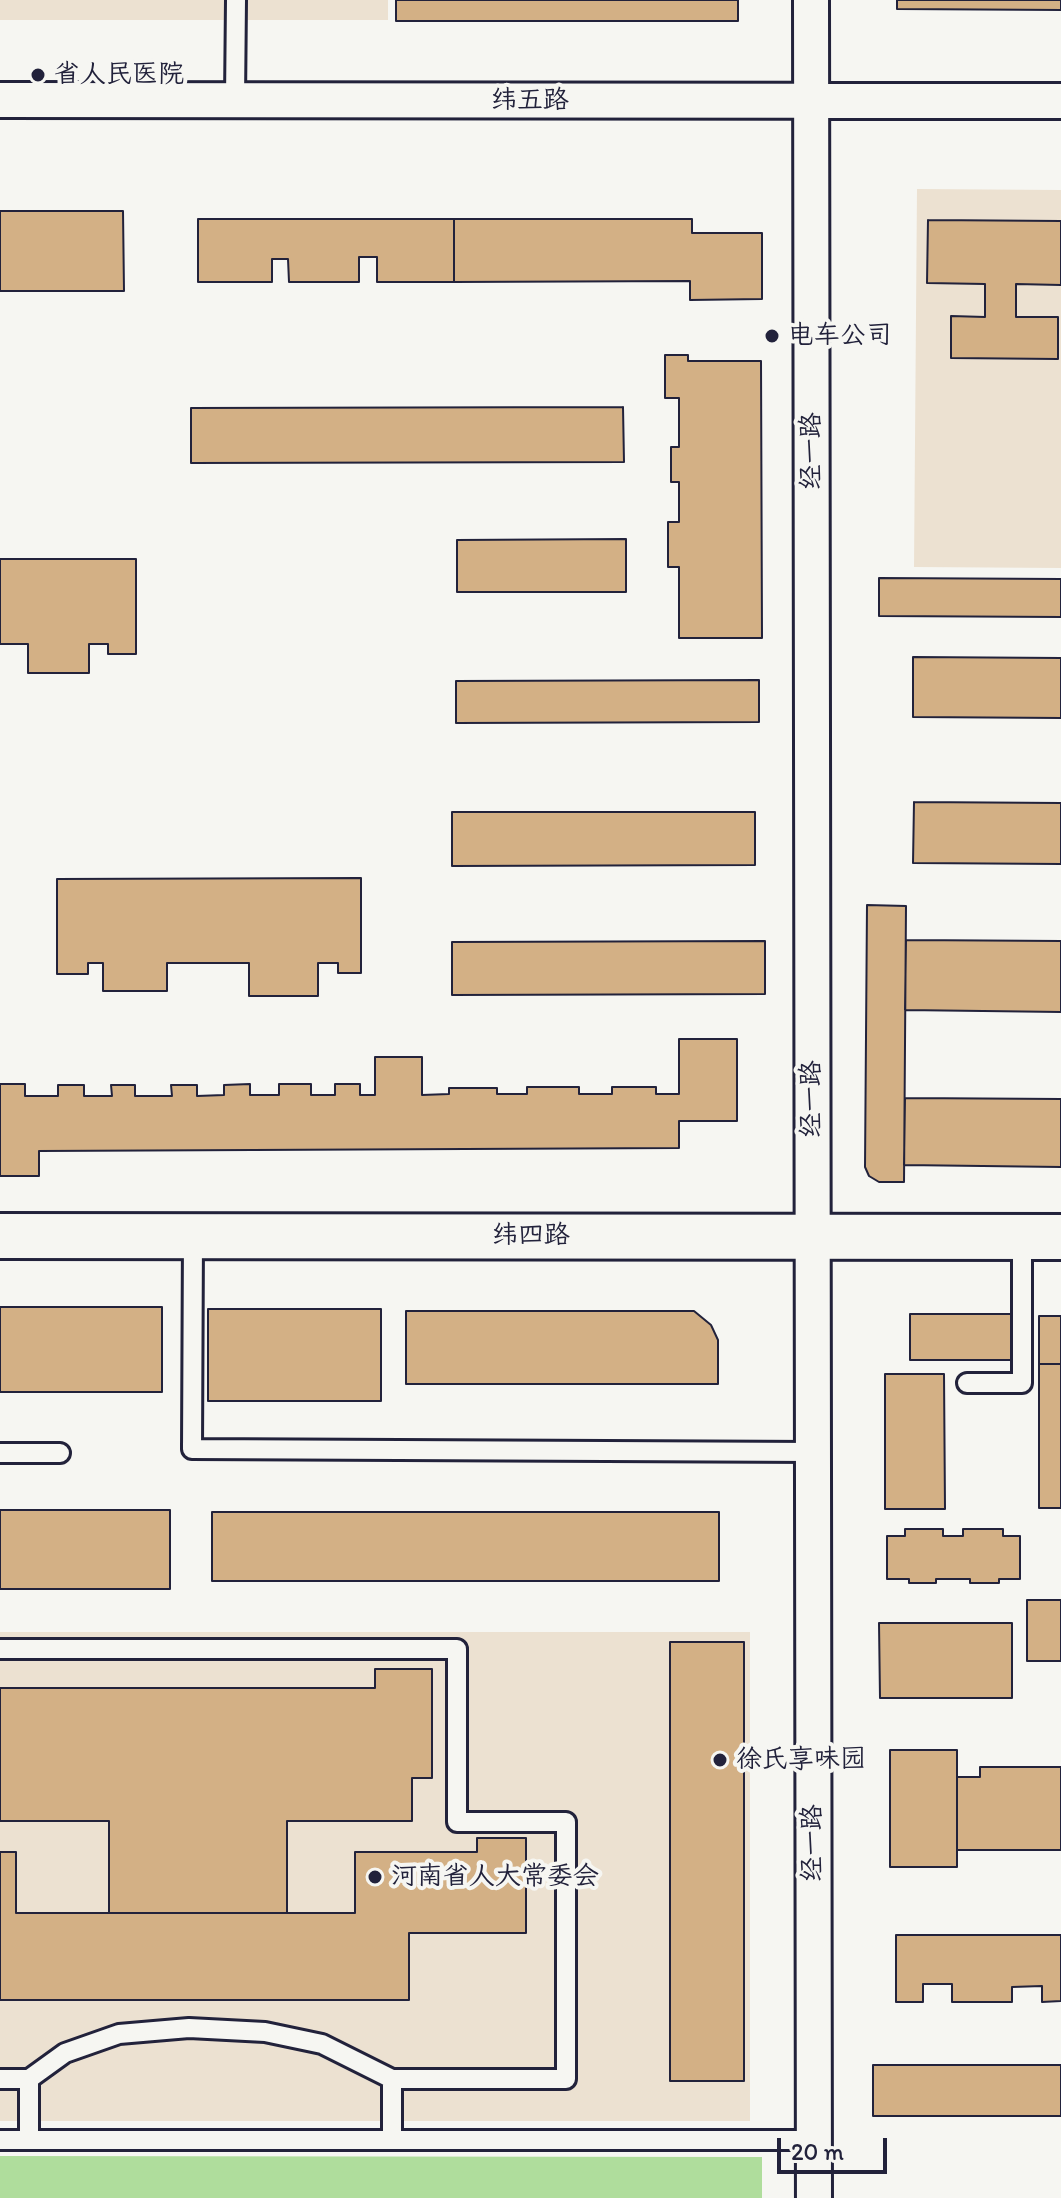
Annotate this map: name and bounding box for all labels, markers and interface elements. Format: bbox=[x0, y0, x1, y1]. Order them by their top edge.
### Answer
place label: 省人民医院 bbox=[54, 59, 184, 91]
marker: 省人民医院 bbox=[29, 66, 47, 84]
street label: 纬五路 bbox=[491, 85, 569, 117]
place label: 电车公司 bbox=[788, 320, 892, 352]
marker: 电车公司 bbox=[763, 327, 781, 345]
street label: 经一路 bbox=[796, 412, 828, 490]
street label: 经一路 bbox=[796, 1060, 828, 1138]
street label: 纬四路 bbox=[492, 1220, 570, 1252]
place label: 徐氏享味园 bbox=[736, 1744, 866, 1776]
marker: 徐氏享味园 bbox=[711, 1751, 729, 1769]
street label: 经一路 bbox=[797, 1804, 829, 1882]
place label: 河南省人大常委会 bbox=[391, 1861, 599, 1893]
marker: 河南省人大常委会 bbox=[366, 1868, 384, 1886]
scale bar bbox=[781, 2122, 891, 2172]
text: 20 m bbox=[791, 2137, 844, 2166]

